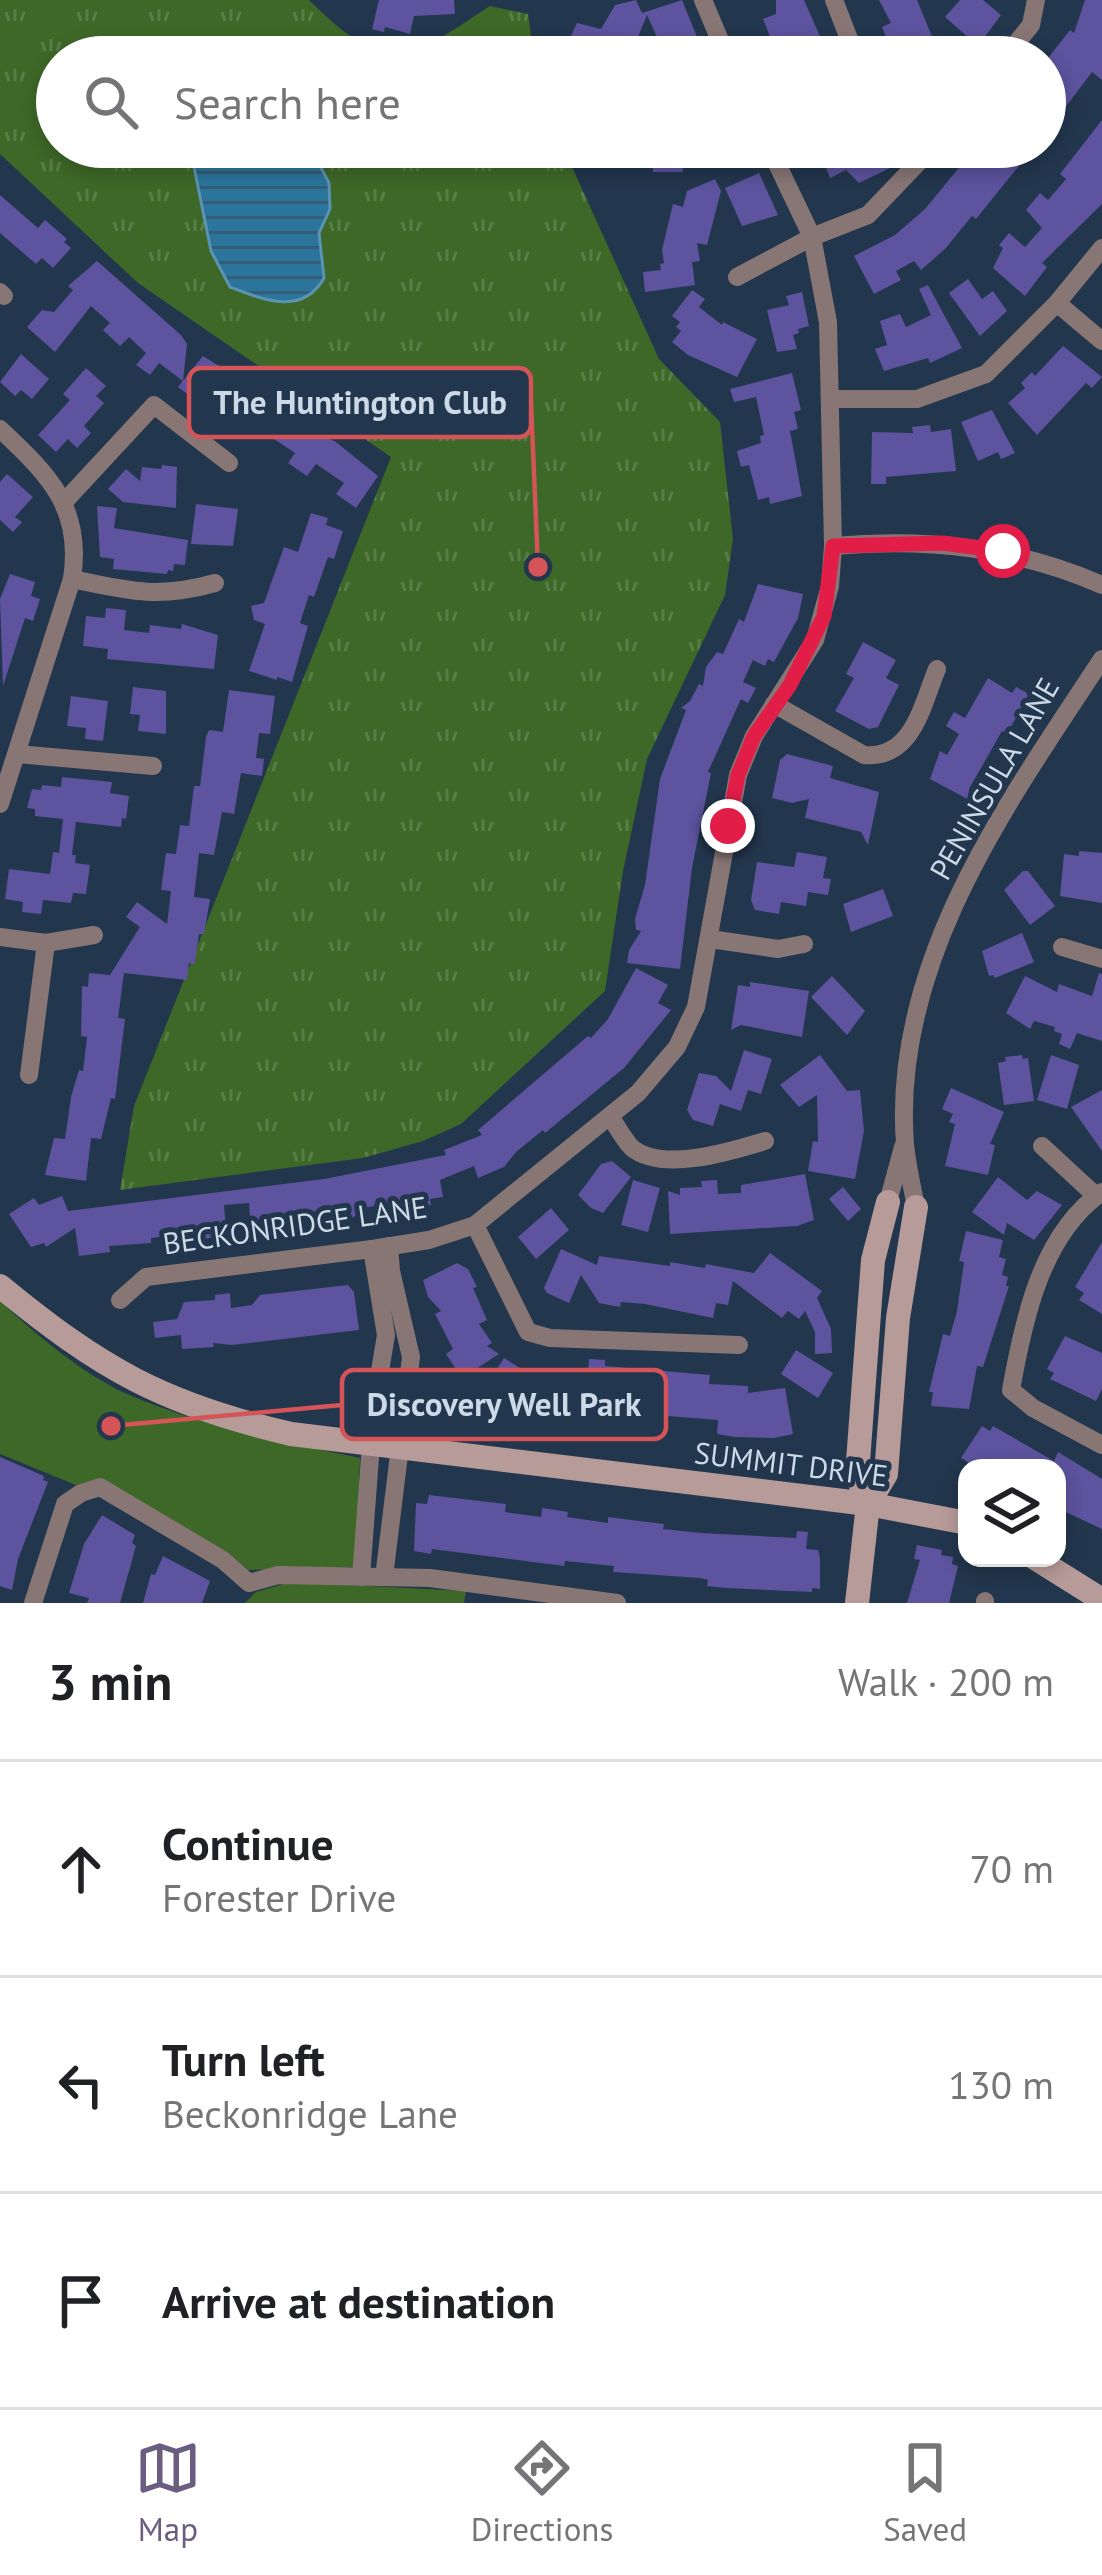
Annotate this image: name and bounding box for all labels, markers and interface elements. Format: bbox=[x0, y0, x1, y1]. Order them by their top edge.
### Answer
search box bbox=[36, 36, 1066, 168]
icon: search bbox=[78, 69, 144, 135]
text: Search here bbox=[174, 73, 401, 131]
callout: The Huntington Club bbox=[189, 368, 531, 437]
text: The Huntington Club bbox=[213, 380, 507, 423]
route start bbox=[976, 524, 1030, 578]
street label: PENINSULA LANE bbox=[920, 670, 1067, 886]
route end bbox=[701, 799, 755, 853]
street label: BECKONRIDGE LANE bbox=[160, 1187, 429, 1262]
callout: Discovery Well Park bbox=[342, 1370, 666, 1439]
text: Discovery Well Park bbox=[367, 1382, 642, 1425]
street label: SUMMIT DRIVE bbox=[692, 1432, 890, 1495]
map controls bbox=[958, 1459, 1066, 1567]
button: layers bbox=[958, 1459, 1066, 1567]
text: 3 min bbox=[48, 1648, 172, 1714]
text: Walk · 200 m bbox=[838, 1656, 1054, 1707]
text: Continue bbox=[162, 1814, 334, 1872]
icon: ahead bbox=[48, 1836, 114, 1902]
text: 70 m bbox=[969, 1843, 1054, 1894]
text: Forester Drive bbox=[162, 1872, 396, 1923]
text: Turn left bbox=[162, 2030, 325, 2088]
icon: left bbox=[48, 2052, 114, 2118]
text: 130 m bbox=[948, 2059, 1054, 2110]
text: Beckonridge Lane bbox=[162, 2088, 458, 2139]
icon: arrive bbox=[48, 2268, 114, 2334]
text: Arrive at destination bbox=[162, 2272, 555, 2330]
tab: Map bbox=[135, 2435, 201, 2550]
tab: Directions bbox=[471, 2435, 613, 2550]
tab: Saved bbox=[883, 2435, 967, 2550]

